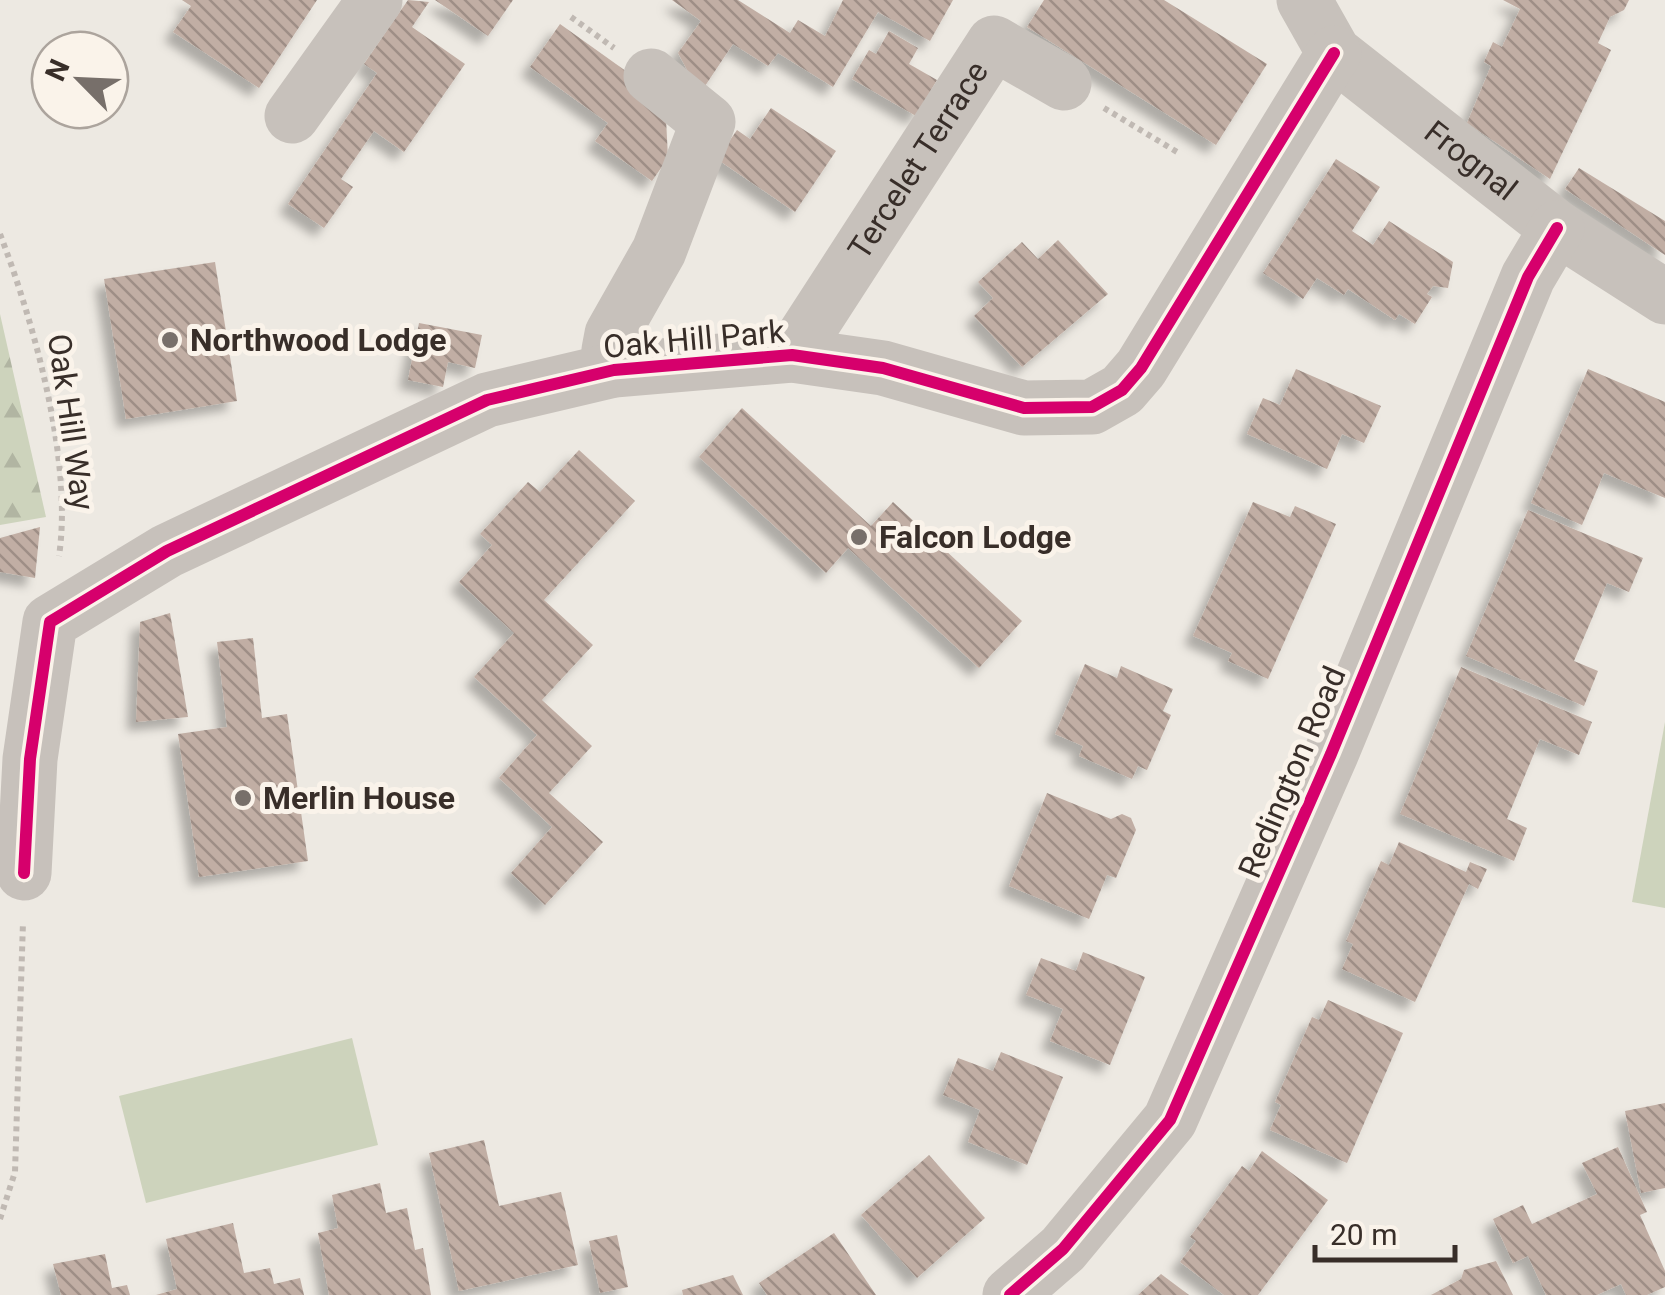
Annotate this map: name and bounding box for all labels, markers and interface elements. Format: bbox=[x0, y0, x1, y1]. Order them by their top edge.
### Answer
north arrow bbox=[30, 30, 130, 130]
text: N bbox=[39, 54, 77, 86]
street label: Tercelet Terrace bbox=[840, 54, 996, 266]
street label: Frognal bbox=[1417, 113, 1525, 208]
street label: Oak Hill Park bbox=[602, 312, 787, 366]
place label: Northwood Lodge bbox=[190, 321, 446, 359]
marker: Northwood Lodge bbox=[159, 329, 181, 351]
street label: Oak Hill Way bbox=[40, 331, 102, 513]
place label: Falcon Lodge bbox=[879, 518, 1071, 556]
marker: Falcon Lodge bbox=[848, 526, 870, 548]
street label: Redington Road bbox=[1230, 661, 1354, 883]
place label: Merlin House bbox=[263, 779, 455, 817]
marker: Merlin House bbox=[232, 787, 254, 809]
scale bar bbox=[1315, 1200, 1455, 1262]
text: 20 m bbox=[1330, 1217, 1397, 1252]

